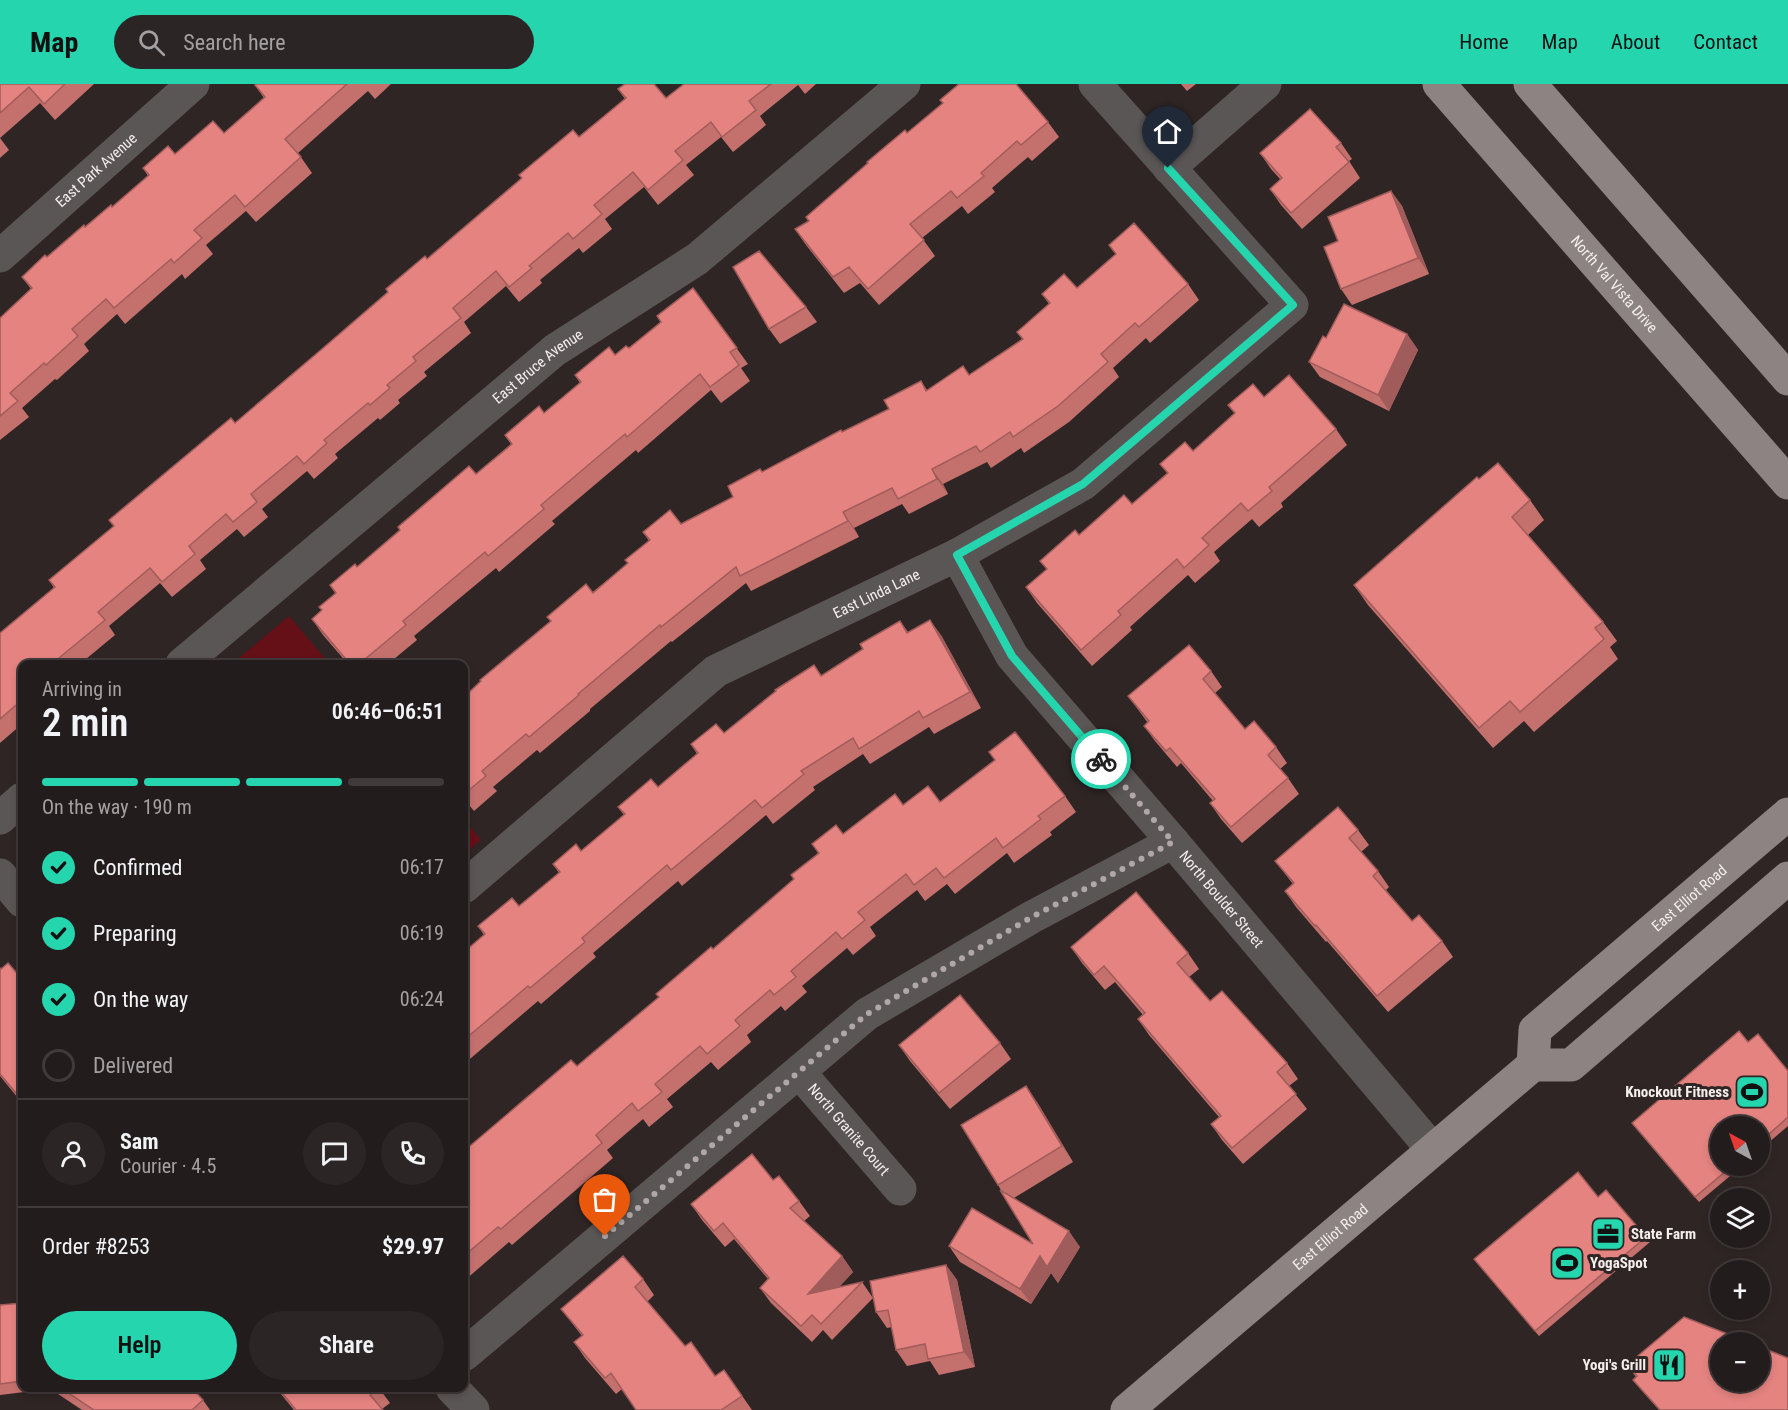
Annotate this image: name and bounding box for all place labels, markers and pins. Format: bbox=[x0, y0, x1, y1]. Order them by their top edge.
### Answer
pin bbox=[1142, 106, 1193, 168]
sports icon: Knockout Fitness bbox=[1734, 1074, 1770, 1110]
place label: Knockout Fitness bbox=[1625, 1083, 1729, 1101]
pin bbox=[579, 1174, 630, 1236]
office icon: State Farm bbox=[1590, 1216, 1626, 1252]
place label: State Farm bbox=[1631, 1225, 1696, 1243]
sports icon: YogaSpot bbox=[1549, 1245, 1585, 1281]
place label: YogaSpot bbox=[1590, 1254, 1648, 1272]
restaurant icon: Yogi's Grill bbox=[1651, 1347, 1687, 1383]
place label: Yogi's Grill bbox=[1582, 1356, 1646, 1374]

